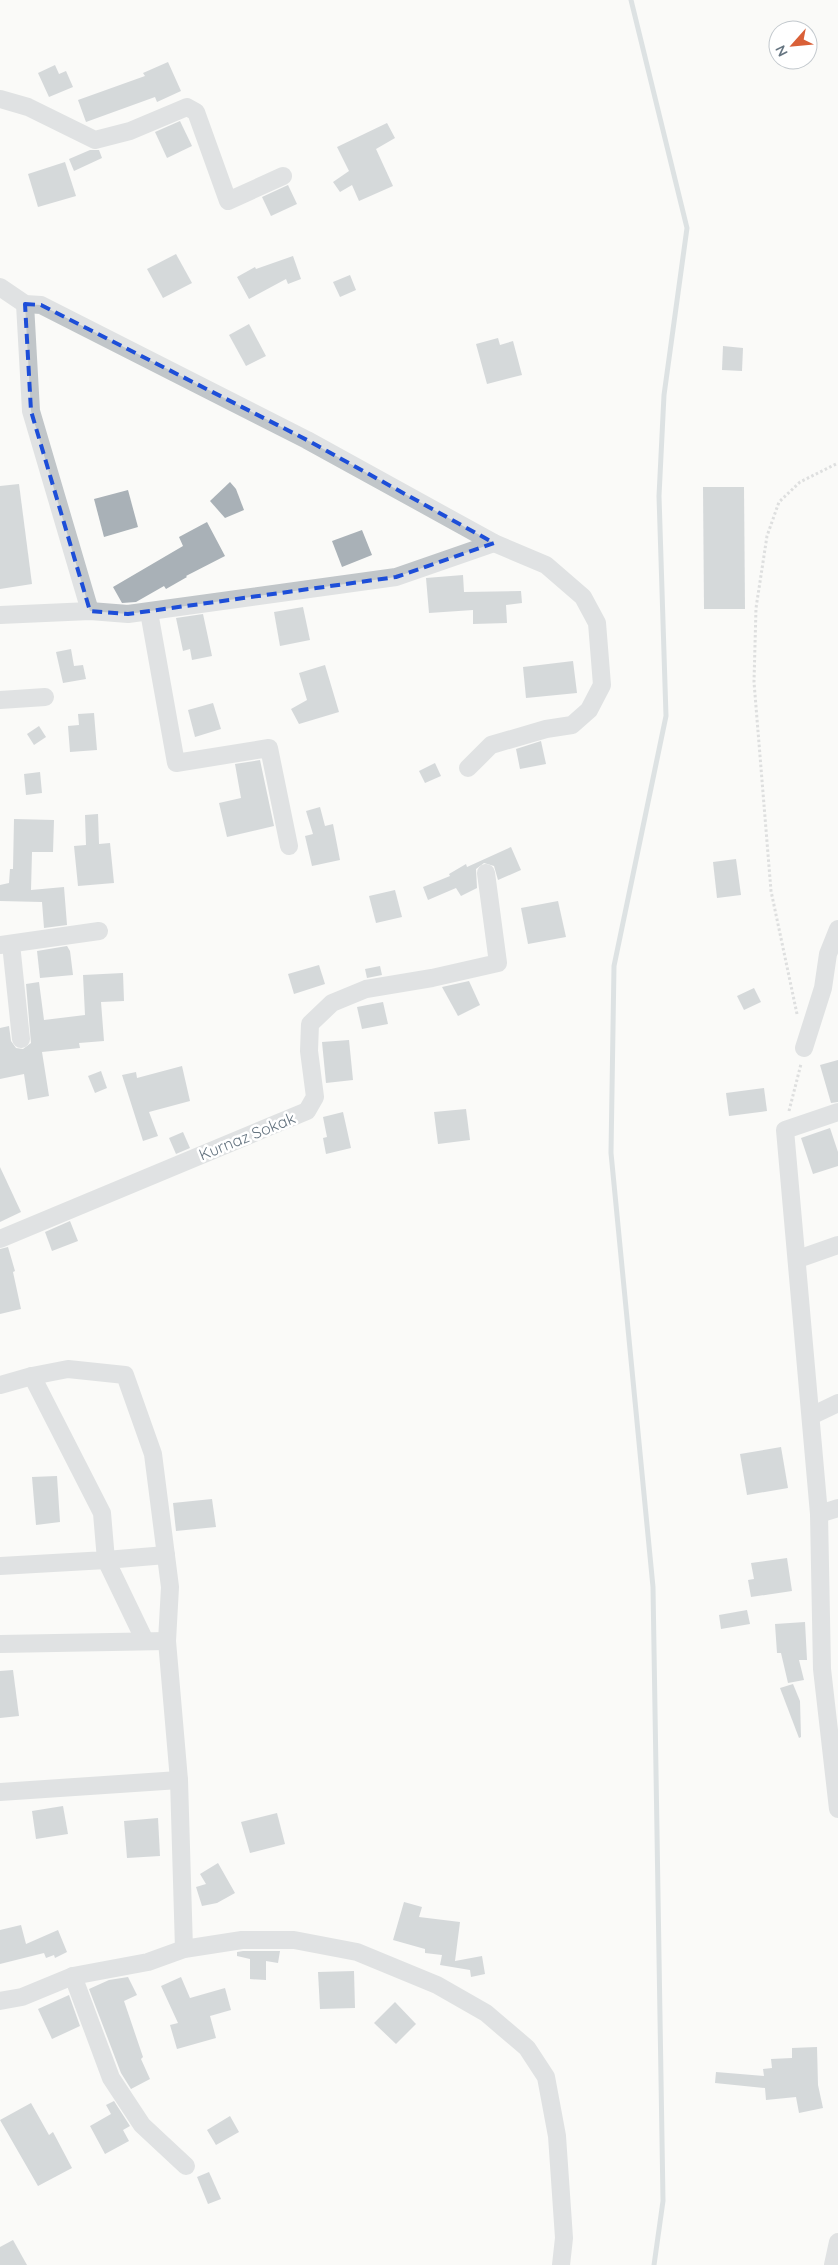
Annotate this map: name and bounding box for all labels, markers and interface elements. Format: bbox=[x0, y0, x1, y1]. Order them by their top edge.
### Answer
north arrow bbox=[768, 20, 818, 70]
text: N bbox=[771, 42, 792, 60]
street label: Kurnaz Sokak bbox=[196, 1108, 298, 1164]

